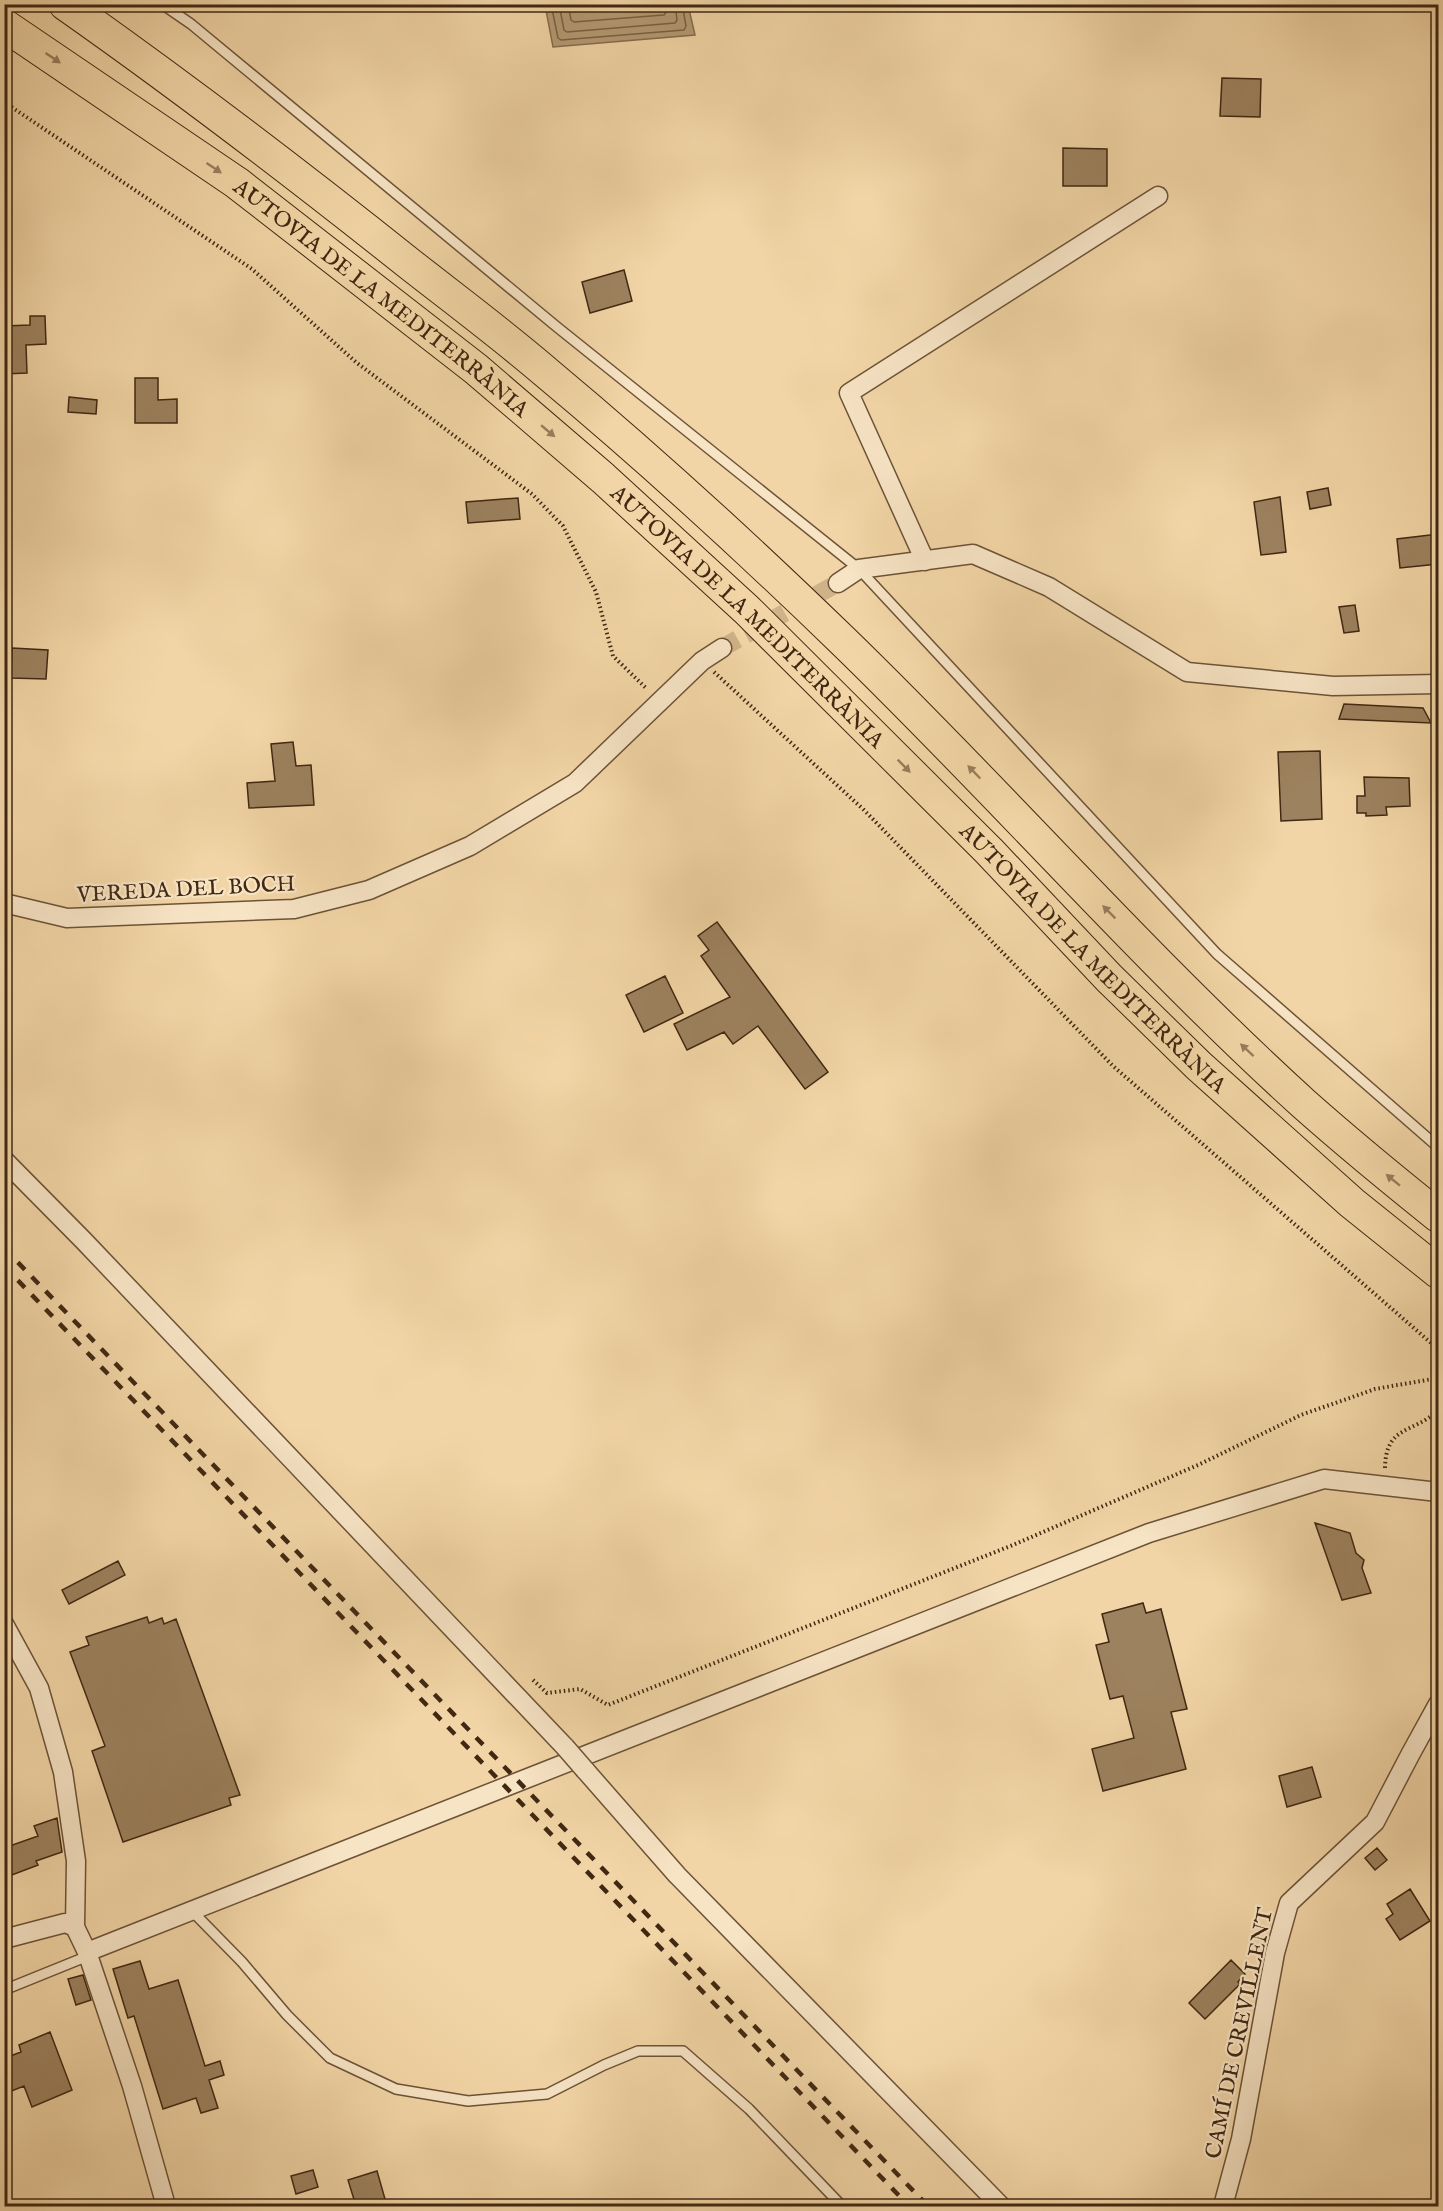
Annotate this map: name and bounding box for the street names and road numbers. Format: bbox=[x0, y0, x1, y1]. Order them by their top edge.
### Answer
street label: AUTOVIA DE LA MEDITERRÀNIA bbox=[226, 173, 535, 425]
street label: AUTOVIA DE LA MEDITERRÀNIA bbox=[603, 479, 890, 756]
street label: AUTOVIA DE LA MEDITERRÀNIA bbox=[952, 817, 1233, 1101]
street label: VEREDA DEL BOCH bbox=[75, 870, 296, 910]
street label: CAMÍ DE CREVILLENT bbox=[1200, 1905, 1280, 2161]

